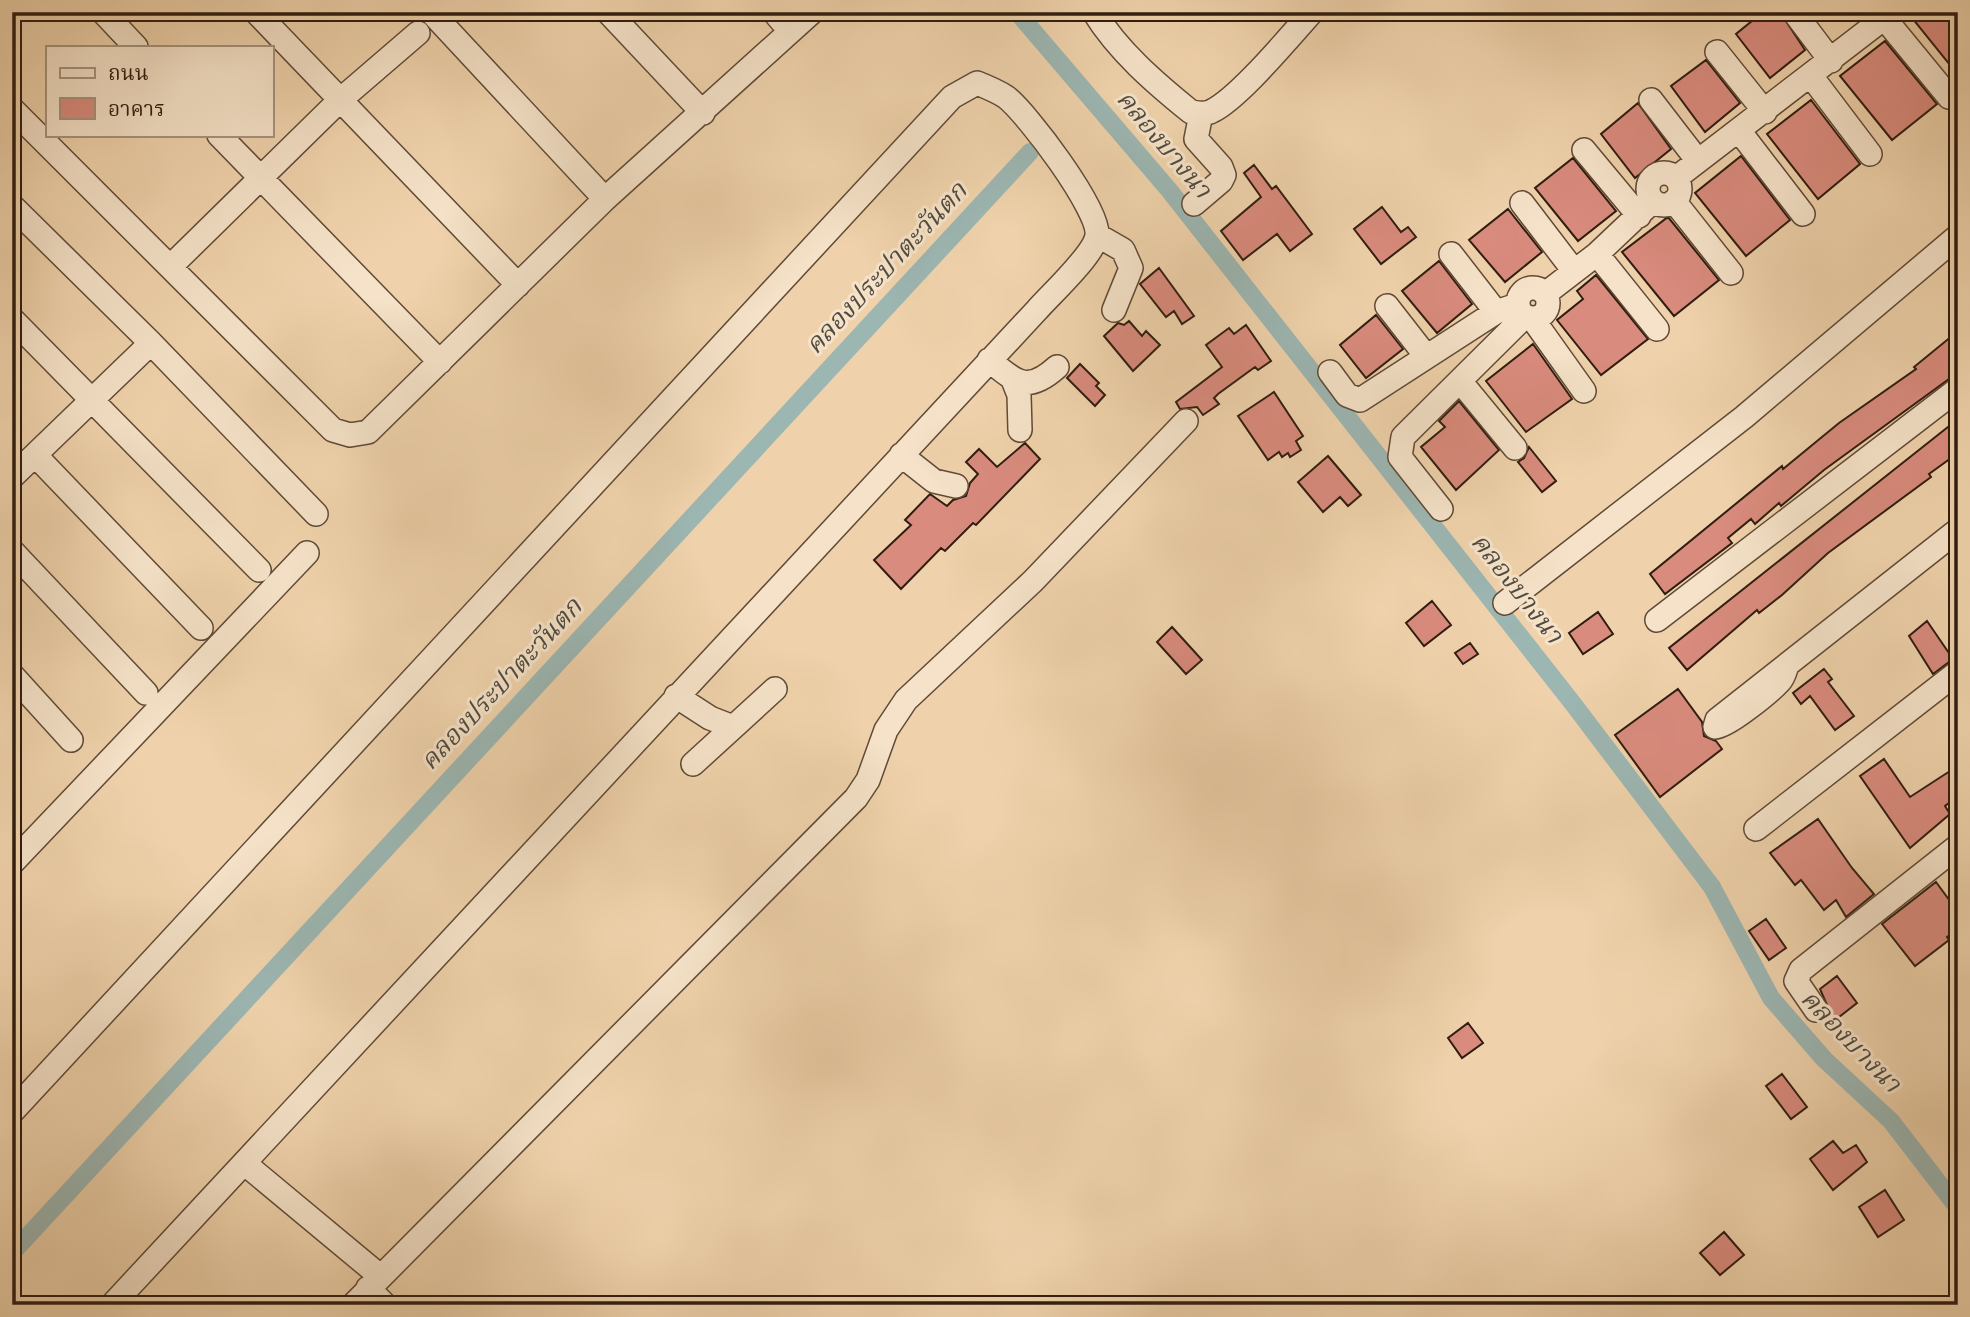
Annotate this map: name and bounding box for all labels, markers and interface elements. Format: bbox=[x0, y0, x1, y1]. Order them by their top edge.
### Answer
legend bbox=[46, 46, 273, 136]
text: ถนน bbox=[108, 60, 149, 89]
water label: คลองบางนา bbox=[1107, 83, 1220, 208]
text: อาคาร bbox=[108, 96, 165, 125]
water label: คลองประปาตะวันตก bbox=[798, 174, 977, 363]
water label: คลองบางนา bbox=[1461, 526, 1571, 653]
water label: คลองประปาตะวันตก bbox=[413, 590, 592, 779]
water label: คลองบางนา bbox=[1791, 982, 1909, 1103]

